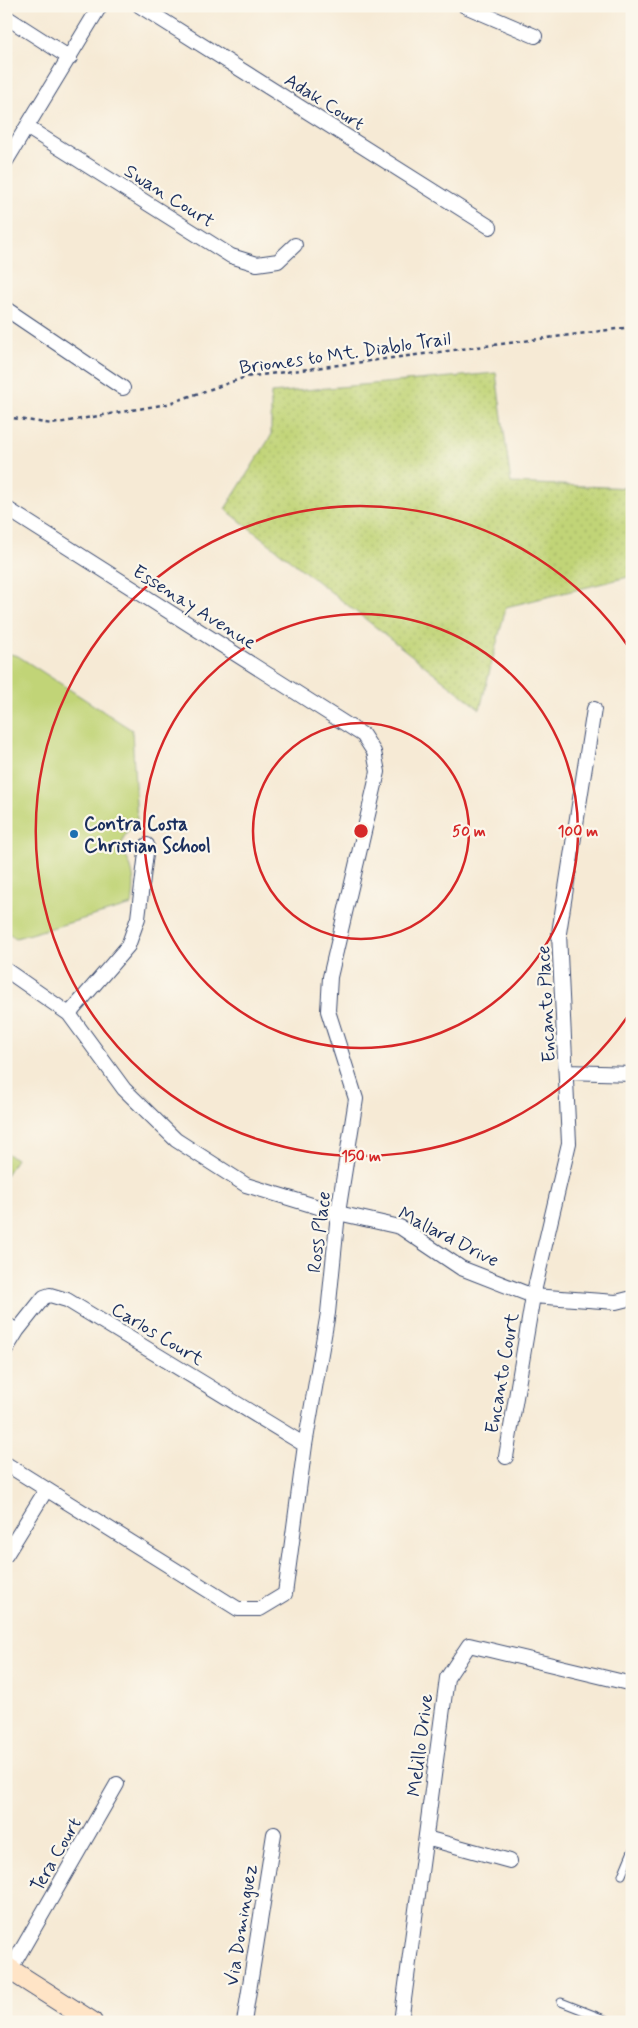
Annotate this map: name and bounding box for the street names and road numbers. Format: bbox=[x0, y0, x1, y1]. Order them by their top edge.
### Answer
street label: Adak Court bbox=[279, 68, 369, 137]
street label: Swan Court bbox=[119, 159, 219, 234]
street label: Briones to Mt. Diablo Trail bbox=[238, 326, 453, 381]
street label: Essenay Avenue bbox=[127, 559, 261, 656]
street label: Encanto Place bbox=[531, 945, 562, 1063]
street label: Ross Place bbox=[302, 1190, 337, 1274]
street label: Mallard Drive bbox=[394, 1201, 503, 1273]
street label: Carlos Court bbox=[106, 1297, 208, 1372]
street label: Encanto Court bbox=[480, 1311, 525, 1436]
street label: Melillo Drive bbox=[402, 1692, 439, 1798]
street label: Tera Court bbox=[25, 1813, 88, 1897]
street label: Via Dominguez bbox=[220, 1863, 264, 1988]

